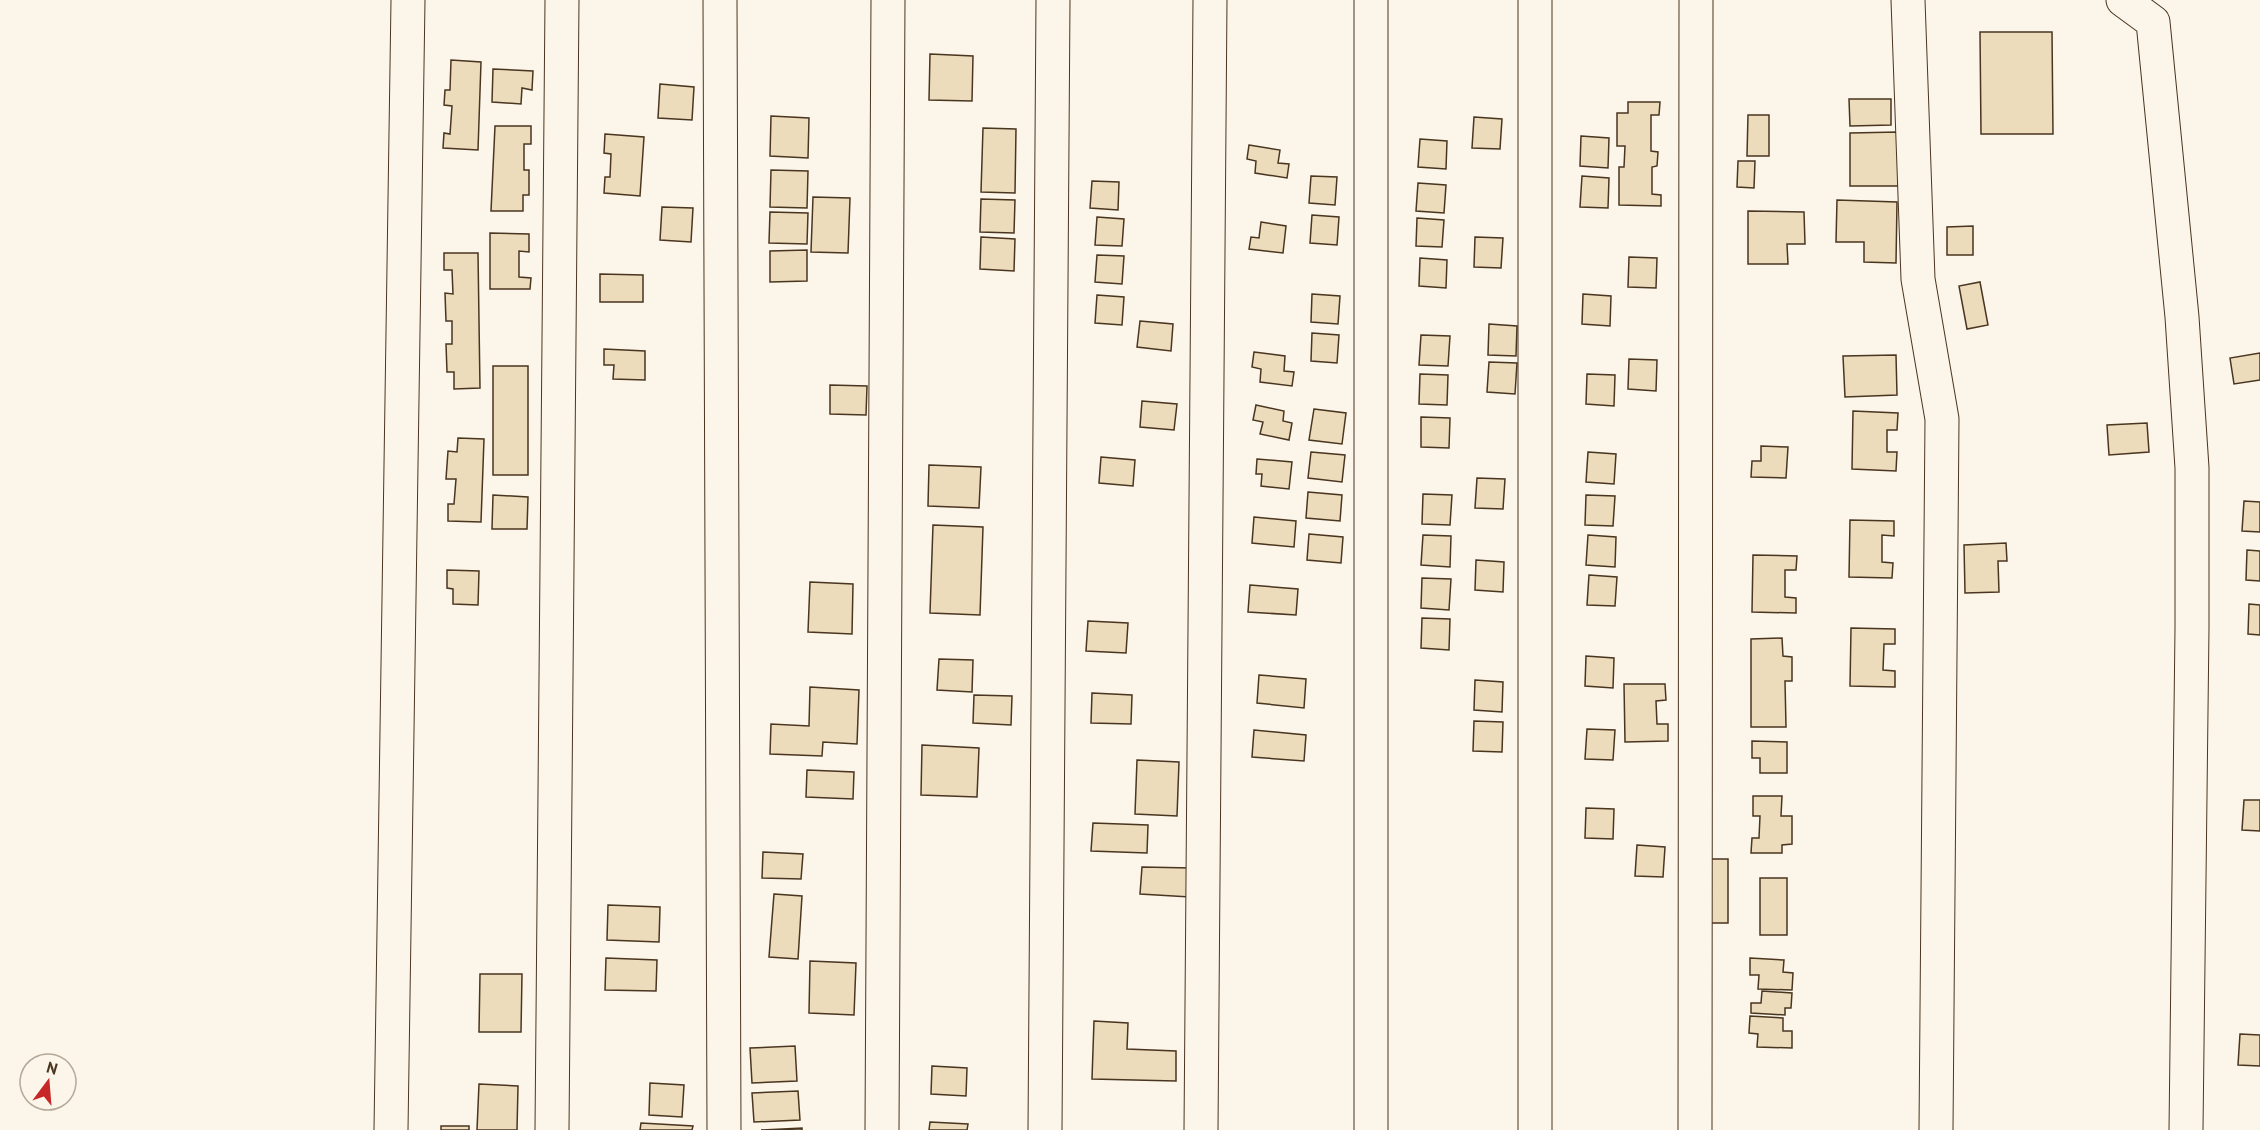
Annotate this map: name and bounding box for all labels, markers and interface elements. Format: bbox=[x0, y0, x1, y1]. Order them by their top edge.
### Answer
north arrow bbox=[18, 1052, 78, 1112]
text: N bbox=[44, 1057, 60, 1079]

